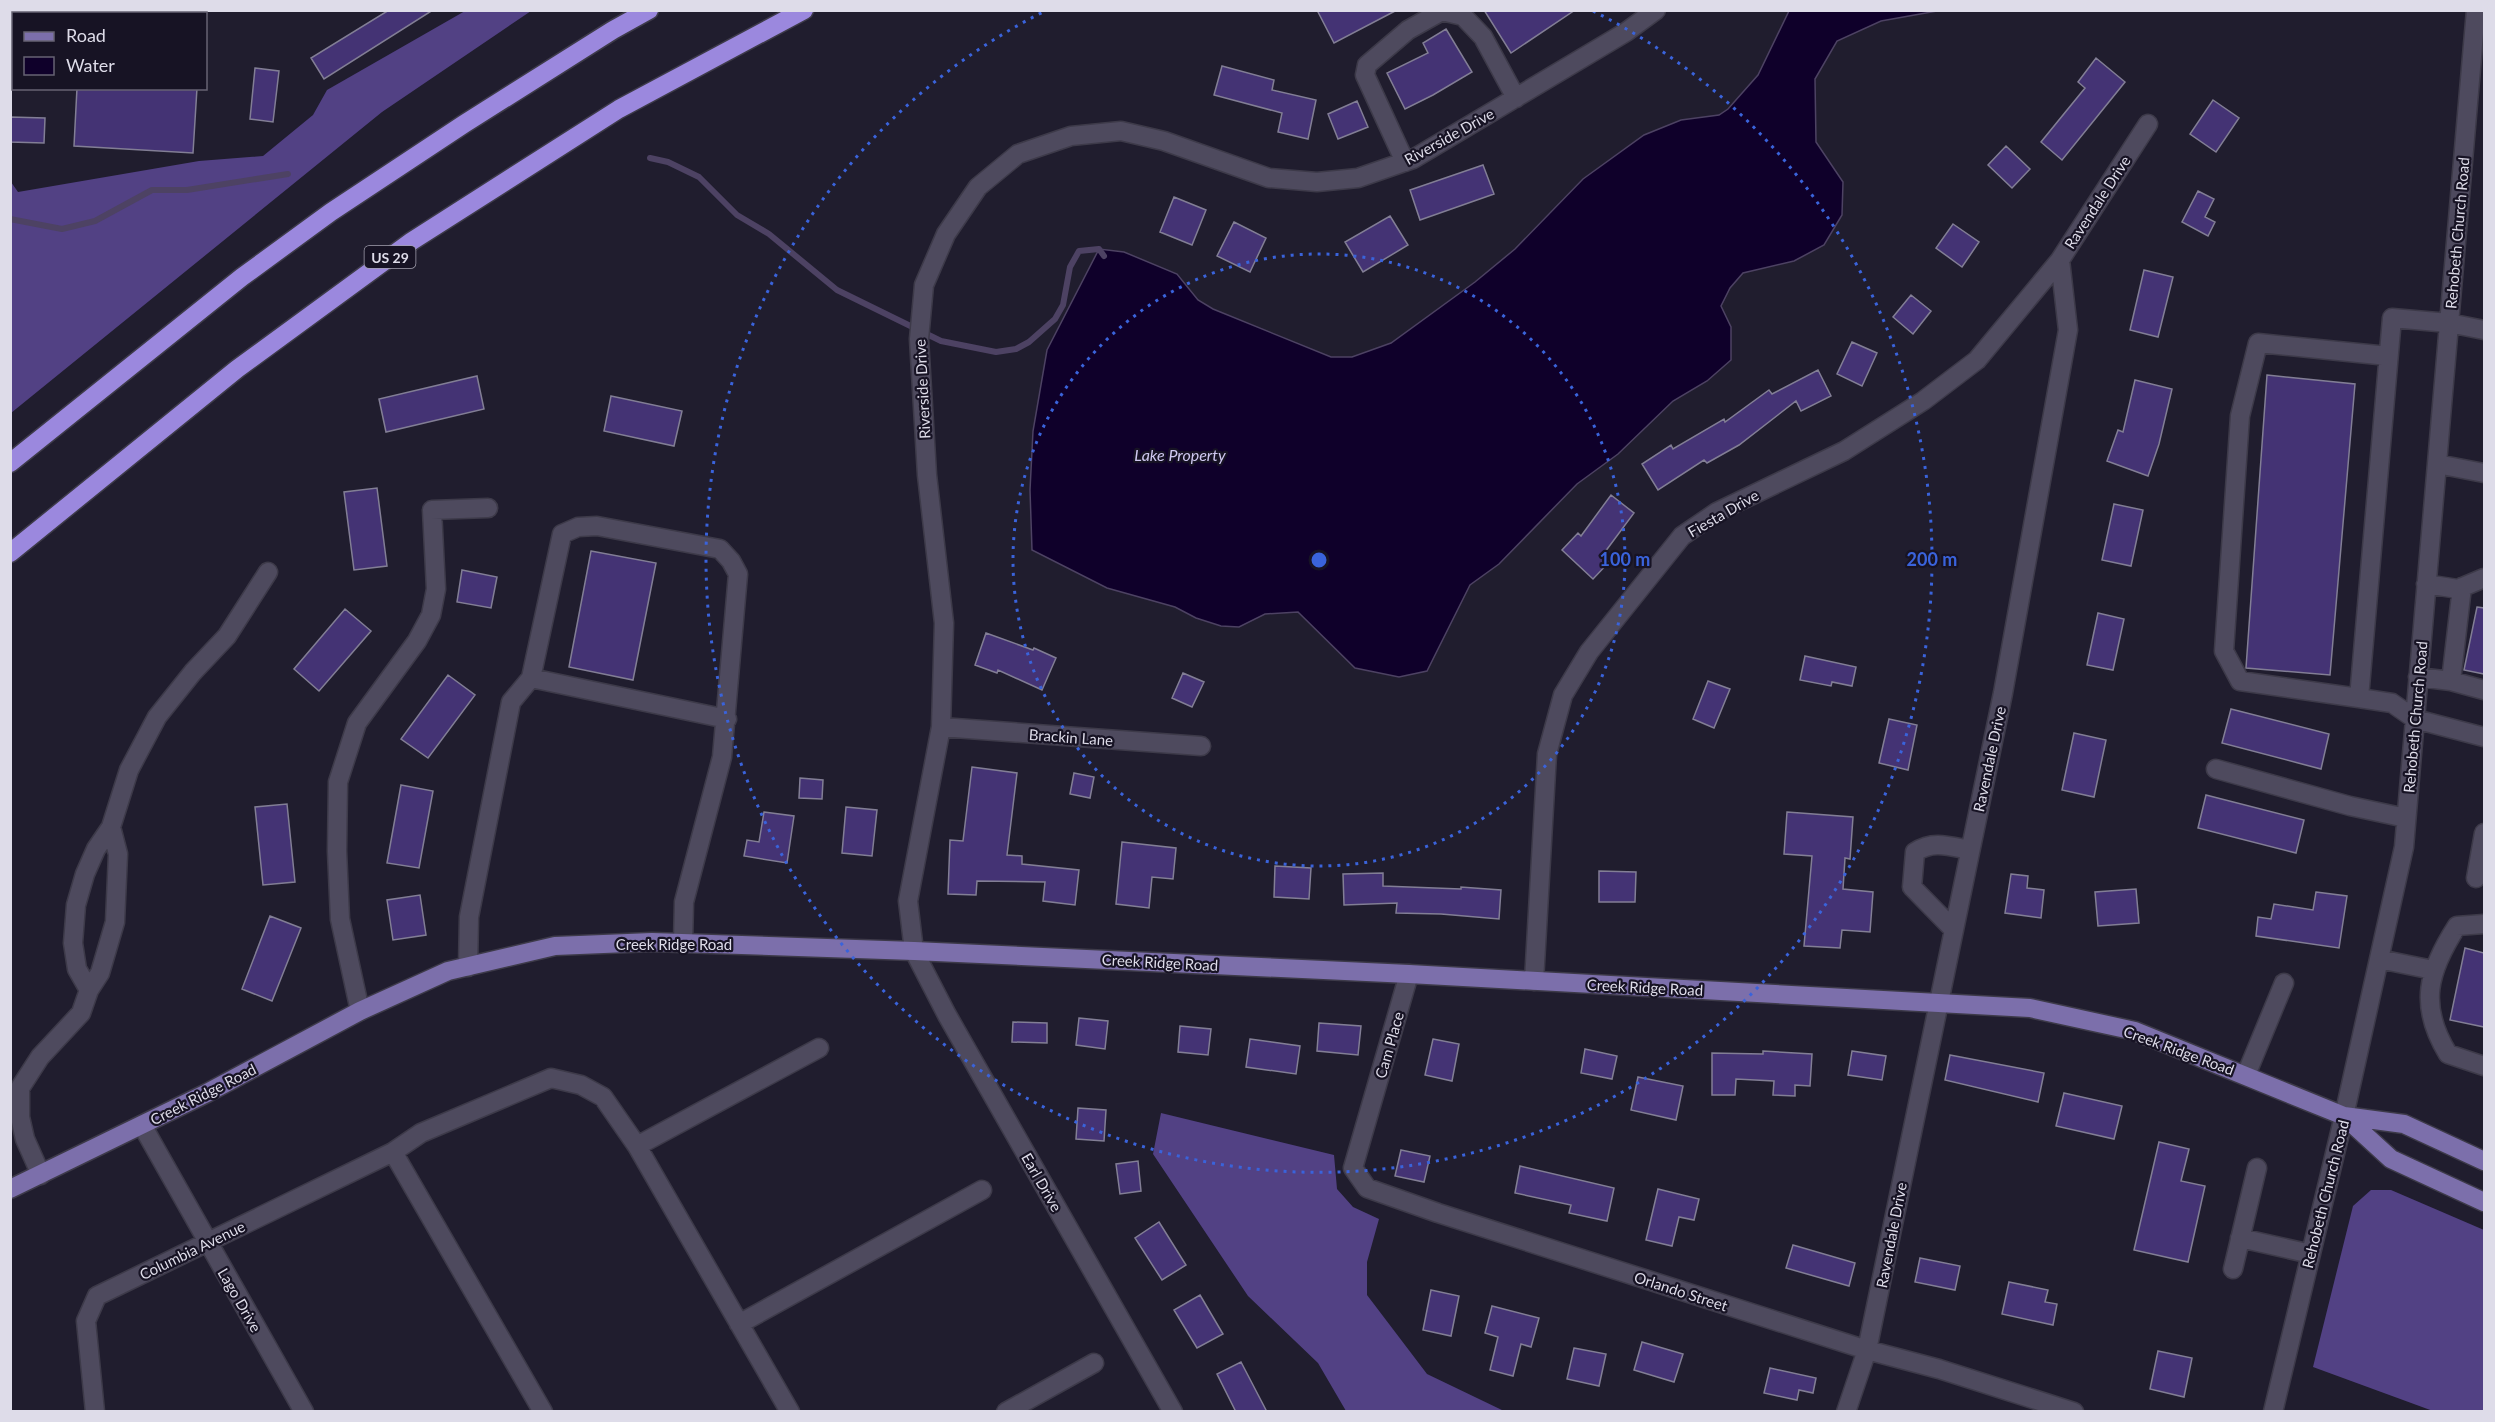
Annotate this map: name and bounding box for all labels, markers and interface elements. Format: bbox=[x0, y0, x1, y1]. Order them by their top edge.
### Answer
legend bbox=[12, 12, 207, 90]
text: Road bbox=[66, 24, 106, 46]
text: Water bbox=[66, 54, 115, 76]
street label: Riverside Drive bbox=[1401, 104, 1497, 168]
street label: Ravendale Drive bbox=[2060, 152, 2134, 252]
street label: Rehobeth Church Road bbox=[2441, 156, 2473, 310]
road number: US 29 bbox=[364, 246, 416, 268]
street label: Riverside Drive bbox=[910, 339, 934, 439]
water label: Lake Property bbox=[1134, 445, 1226, 464]
street label: Fiesta Drive bbox=[1684, 485, 1762, 541]
text: 100 m bbox=[1600, 548, 1650, 570]
text: 200 m bbox=[1907, 548, 1957, 570]
centre of rings bbox=[1309, 550, 1329, 570]
street label: Rehobeth Church Road bbox=[2399, 640, 2431, 794]
street label: Ravendale Drive bbox=[1969, 705, 2009, 813]
street label: Brackin Lane bbox=[1028, 725, 1114, 749]
street label: Creek Ridge Road bbox=[616, 935, 732, 953]
street label: Creek Ridge Road bbox=[1101, 950, 1219, 974]
street label: Creek Ridge Road bbox=[1586, 975, 1704, 999]
street label: Cam Place bbox=[1371, 1009, 1407, 1080]
street label: Creek Ridge Road bbox=[2121, 1022, 2237, 1078]
street label: Creek Ridge Road bbox=[147, 1060, 259, 1128]
street label: Rehobeth Church Road bbox=[2298, 1118, 2352, 1270]
street label: Earl Drive bbox=[1018, 1150, 1066, 1215]
street label: Ravendale Drive bbox=[1872, 1181, 1910, 1289]
street label: Columbia Avenue bbox=[136, 1217, 248, 1283]
street label: Lago Drive bbox=[214, 1265, 266, 1335]
street label: Orlando Street bbox=[1632, 1267, 1730, 1315]

